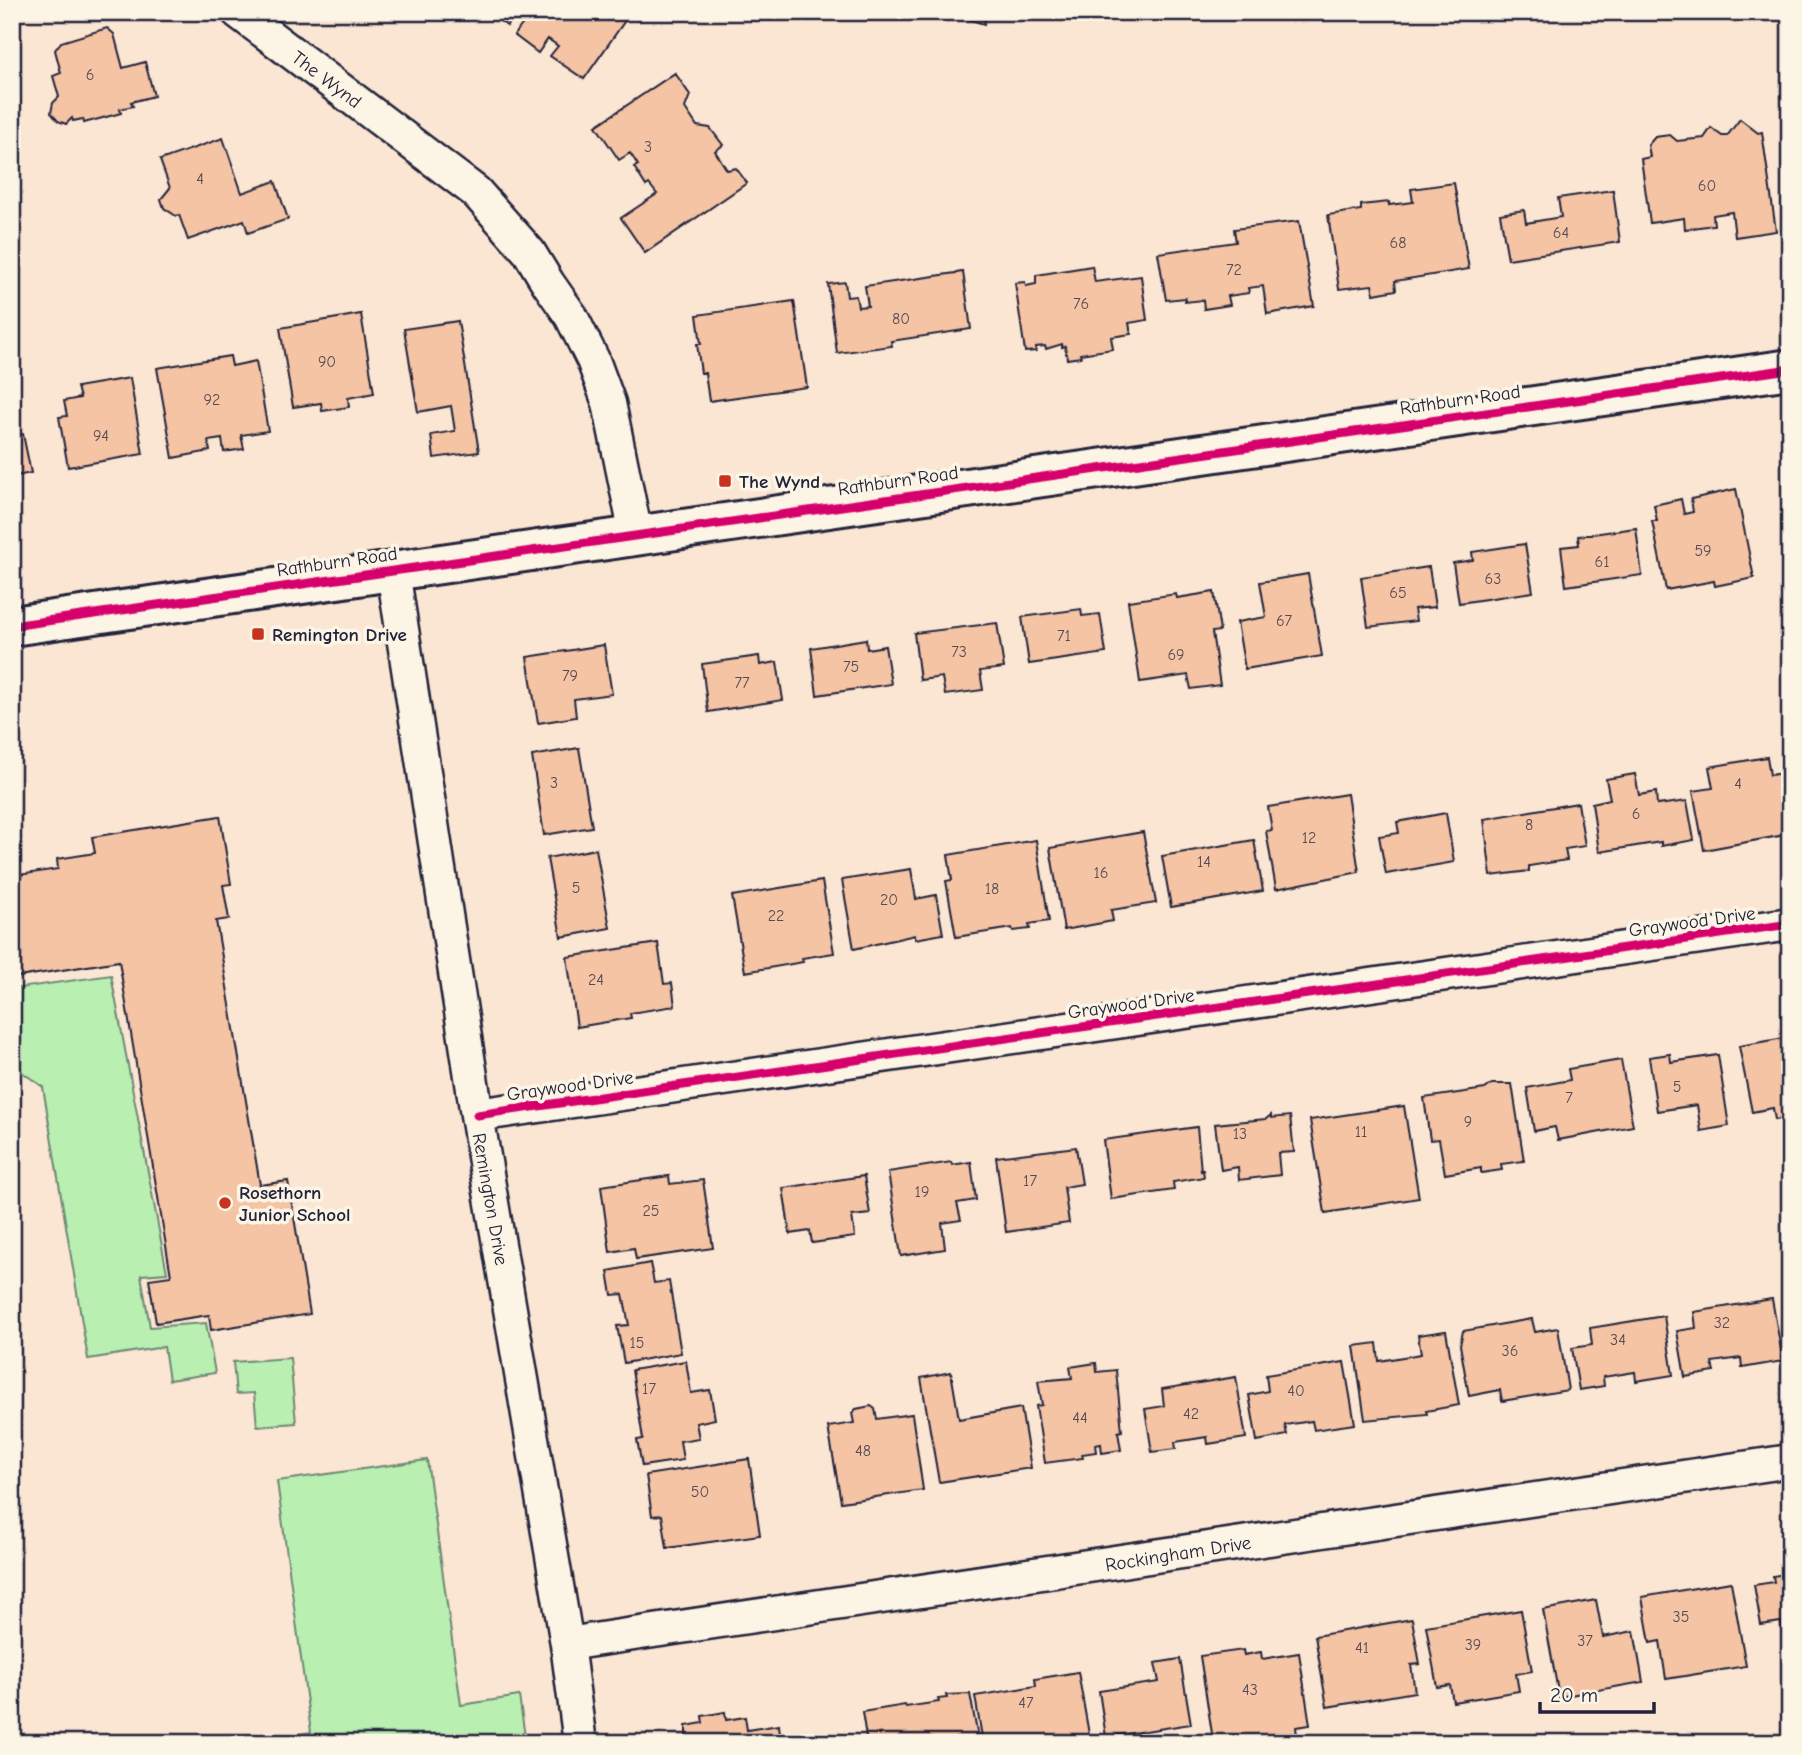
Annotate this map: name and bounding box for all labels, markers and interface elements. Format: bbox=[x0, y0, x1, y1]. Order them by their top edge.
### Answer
street label: The Wynd bbox=[287, 46, 366, 113]
house number: 6 bbox=[86, 66, 94, 84]
house number: 3 bbox=[644, 138, 652, 156]
house number: 4 bbox=[196, 170, 204, 188]
house number: 60 bbox=[1698, 177, 1716, 195]
house number: 64 bbox=[1553, 224, 1569, 242]
house number: 68 bbox=[1390, 234, 1406, 252]
house number: 72 bbox=[1226, 261, 1242, 279]
house number: 76 bbox=[1073, 295, 1089, 313]
house number: 80 bbox=[892, 310, 910, 328]
house number: 90 bbox=[318, 353, 336, 371]
street label: Rathburn Road bbox=[1398, 381, 1522, 419]
house number: 92 bbox=[204, 391, 220, 409]
house number: 94 bbox=[93, 427, 109, 445]
street label: Rathburn Road bbox=[836, 462, 960, 500]
place label: The Wynd bbox=[739, 471, 820, 493]
marker: The Wynd bbox=[717, 473, 733, 489]
house number: 59 bbox=[1694, 542, 1712, 560]
street label: Rathburn Road bbox=[275, 543, 399, 581]
house number: 61 bbox=[1594, 553, 1610, 571]
house number: 63 bbox=[1485, 570, 1501, 588]
house number: 65 bbox=[1389, 584, 1407, 602]
house number: 67 bbox=[1276, 612, 1293, 630]
place label: Remington Drive bbox=[272, 624, 407, 646]
marker: Remington Drive bbox=[250, 626, 266, 642]
house number: 71 bbox=[1057, 627, 1071, 645]
house number: 73 bbox=[951, 643, 967, 661]
house number: 69 bbox=[1167, 646, 1185, 664]
house number: 75 bbox=[843, 658, 859, 676]
house number: 79 bbox=[562, 667, 578, 685]
house number: 77 bbox=[734, 674, 750, 692]
house number: 3 bbox=[550, 774, 558, 792]
house number: 4 bbox=[1734, 775, 1742, 793]
house number: 6 bbox=[1632, 805, 1640, 823]
house number: 8 bbox=[1525, 816, 1533, 834]
house number: 12 bbox=[1302, 829, 1316, 847]
house number: 14 bbox=[1197, 853, 1211, 871]
house number: 16 bbox=[1093, 864, 1109, 882]
house number: 5 bbox=[572, 879, 580, 897]
house number: 18 bbox=[985, 880, 999, 898]
house number: 20 bbox=[880, 891, 898, 909]
street label: Graywood Drive bbox=[1627, 902, 1757, 942]
house number: 22 bbox=[768, 907, 784, 925]
house number: 24 bbox=[588, 971, 604, 989]
street label: Graywood Drive bbox=[1066, 984, 1196, 1024]
street label: Graywood Drive bbox=[505, 1066, 635, 1106]
house number: 5 bbox=[1673, 1078, 1681, 1096]
house number: 7 bbox=[1565, 1089, 1573, 1107]
house number: 9 bbox=[1464, 1113, 1472, 1131]
house number: 11 bbox=[1355, 1123, 1367, 1141]
house number: 13 bbox=[1233, 1125, 1247, 1143]
street label: Remington Drive bbox=[468, 1131, 512, 1267]
house number: 17 bbox=[1023, 1172, 1037, 1190]
place label: Rosethorn Junior School bbox=[239, 1182, 350, 1226]
house number: 19 bbox=[915, 1183, 929, 1201]
marker: Rosethorn Junior School bbox=[217, 1195, 233, 1211]
house number: 25 bbox=[642, 1202, 660, 1220]
house number: 32 bbox=[1714, 1314, 1730, 1332]
house number: 34 bbox=[1610, 1331, 1626, 1349]
house number: 15 bbox=[629, 1334, 645, 1352]
house number: 36 bbox=[1502, 1342, 1518, 1360]
house number: 17 bbox=[642, 1380, 656, 1398]
house number: 40 bbox=[1287, 1382, 1305, 1400]
house number: 42 bbox=[1183, 1405, 1199, 1423]
house number: 44 bbox=[1072, 1409, 1088, 1427]
house number: 48 bbox=[855, 1442, 871, 1460]
house number: 50 bbox=[691, 1483, 709, 1501]
street label: Rockingham Drive bbox=[1104, 1532, 1253, 1576]
house number: 35 bbox=[1673, 1608, 1689, 1626]
house number: 37 bbox=[1577, 1632, 1593, 1650]
house number: 39 bbox=[1465, 1636, 1481, 1654]
house number: 41 bbox=[1355, 1639, 1369, 1657]
scale bar bbox=[1540, 1671, 1653, 1715]
house number: 43 bbox=[1242, 1681, 1258, 1699]
text: 20 m bbox=[1550, 1683, 1598, 1707]
house number: 47 bbox=[1018, 1694, 1034, 1712]

